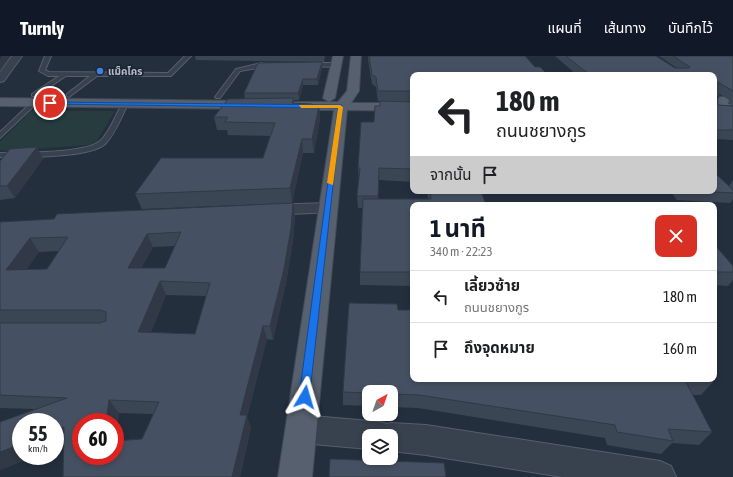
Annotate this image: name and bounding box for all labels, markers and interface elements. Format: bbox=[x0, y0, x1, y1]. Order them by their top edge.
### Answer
text: Turnly bbox=[20, 17, 64, 39]
text: แผนที่ bbox=[548, 20, 582, 36]
text: เส้นทาง bbox=[604, 20, 646, 36]
text: บันทึกไว้ bbox=[668, 20, 713, 36]
marker: แม็คโคร bbox=[95, 66, 105, 76]
place label: แม็คโคร bbox=[108, 66, 142, 77]
text: 180 m bbox=[496, 85, 559, 117]
pin bbox=[33, 86, 67, 120]
icon: left bbox=[430, 88, 482, 140]
icon: arrive bbox=[39, 92, 61, 114]
text: ถนนชยางกูร bbox=[496, 120, 586, 141]
icon: arrive bbox=[479, 164, 501, 186]
text: จากนั้น bbox=[430, 166, 471, 183]
text: 1 นาที bbox=[430, 215, 486, 242]
button: close bbox=[655, 215, 697, 257]
text: 340 m · 22:23 bbox=[430, 244, 493, 259]
text: เลี้ยวซ้าย bbox=[464, 277, 520, 294]
icon: left bbox=[430, 286, 452, 308]
text: 180 m bbox=[663, 288, 697, 305]
text: ถนนชยางกูร bbox=[464, 300, 529, 315]
icon: arrive bbox=[430, 338, 452, 360]
text: ถึงจุดหมาย bbox=[464, 339, 535, 356]
text: 160 m bbox=[663, 340, 697, 357]
position arrow bbox=[284, 376, 326, 418]
north arrow bbox=[362, 385, 398, 421]
map controls bbox=[362, 385, 398, 465]
speed limit sign: 60 bbox=[72, 413, 124, 465]
text: 55 bbox=[29, 422, 47, 445]
button: layers bbox=[362, 429, 398, 465]
text: km/h bbox=[28, 443, 48, 454]

